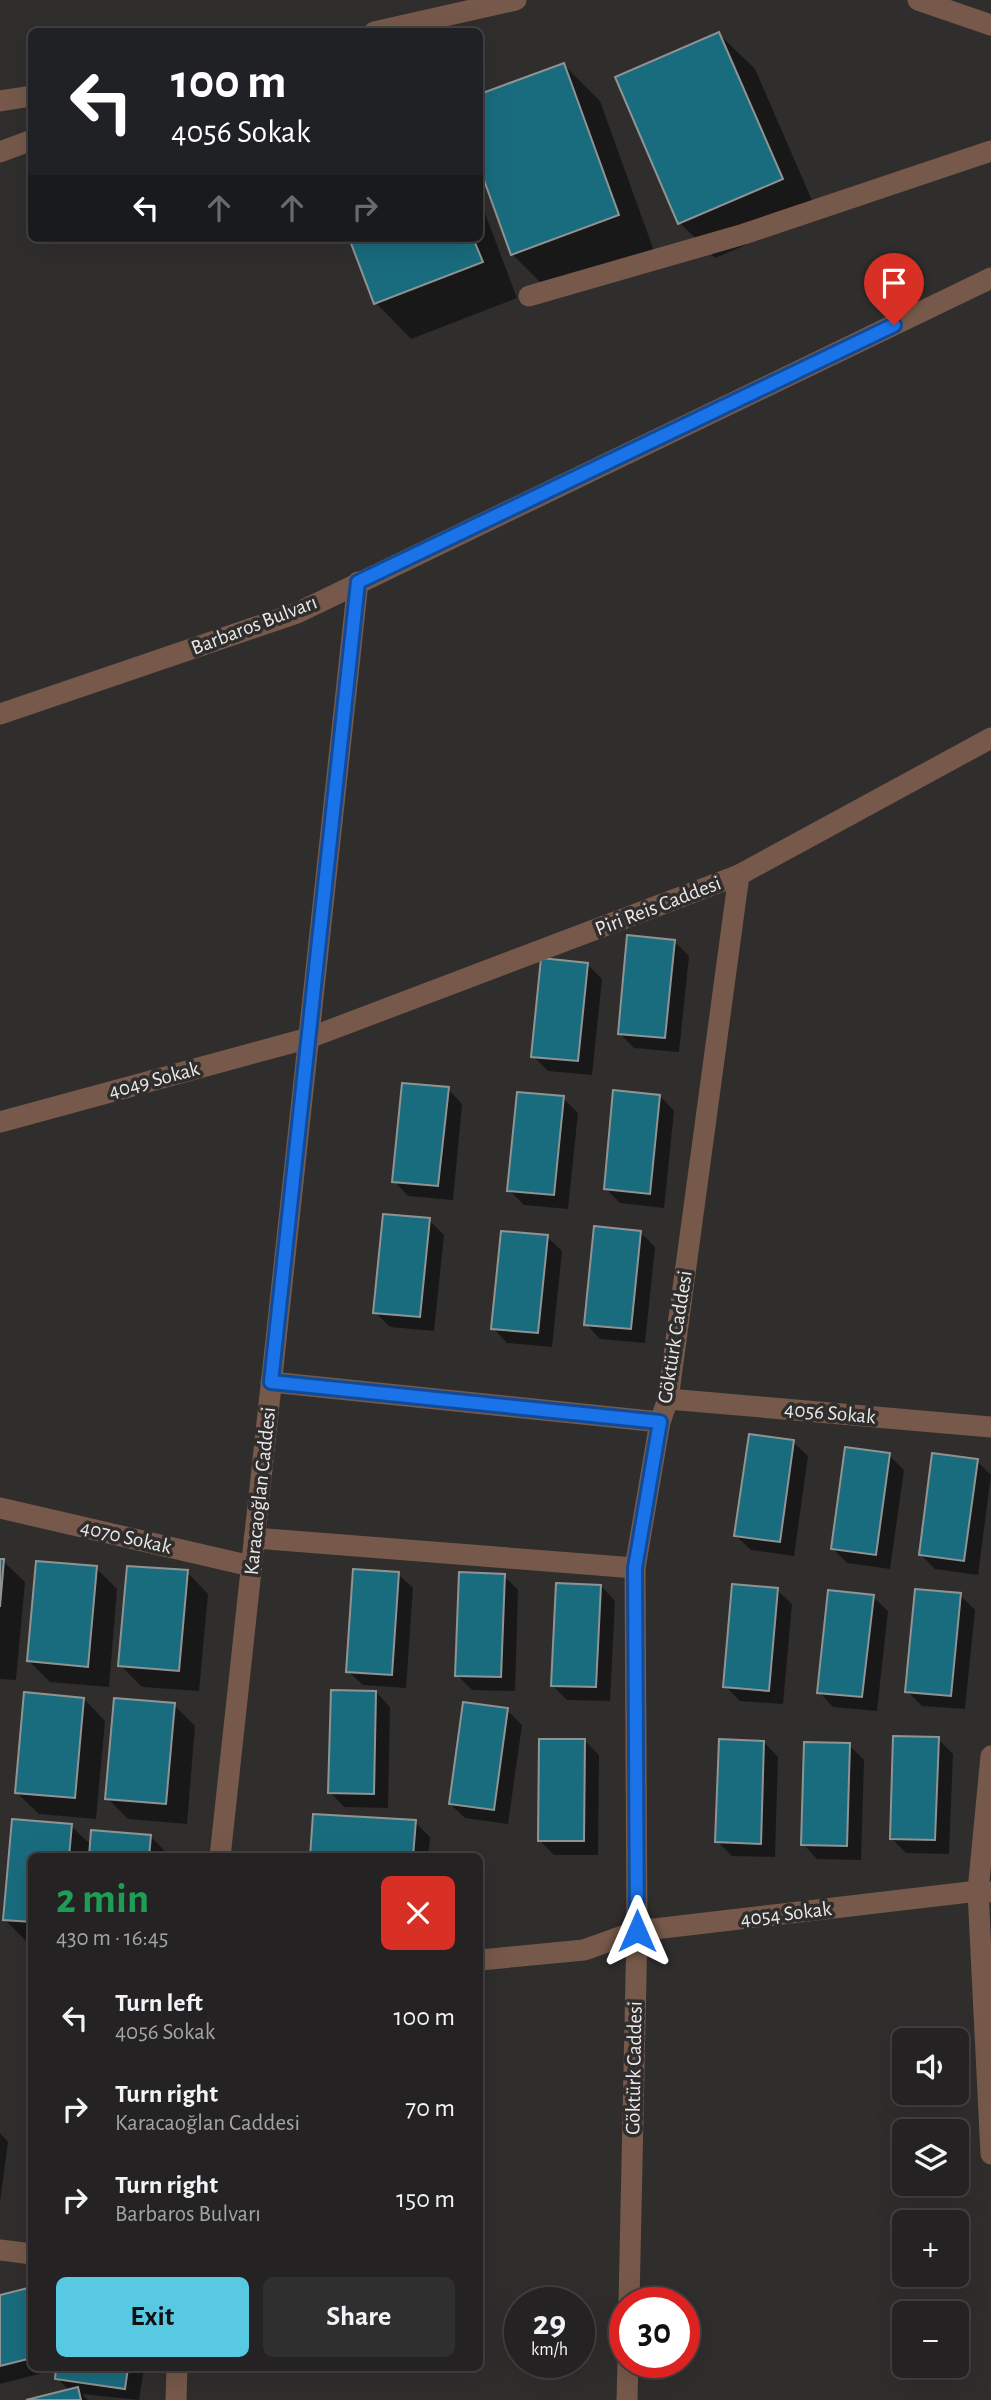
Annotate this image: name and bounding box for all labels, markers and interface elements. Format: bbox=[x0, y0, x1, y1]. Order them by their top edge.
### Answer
icon: left bbox=[56, 56, 147, 147]
text: 100 m bbox=[171, 58, 287, 107]
text: 4056 Sokak bbox=[171, 116, 311, 148]
icon: left bbox=[127, 189, 165, 227]
icon: ahead bbox=[200, 189, 238, 227]
icon: ahead bbox=[273, 189, 311, 227]
icon: right bbox=[346, 189, 384, 227]
pin bbox=[864, 253, 924, 325]
icon: arrive bbox=[875, 264, 913, 302]
street label: Barbaros Bulvarı bbox=[188, 591, 320, 659]
street label: Piri Reis Caddesi bbox=[592, 872, 724, 940]
street label: 4049 Sokak bbox=[106, 1058, 202, 1102]
street label: Göktürk Caddesi bbox=[654, 1269, 696, 1405]
street label: 4056 Sokak bbox=[783, 1399, 877, 1427]
street label: Karacaoğlan Caddesi bbox=[241, 1406, 279, 1576]
street label: 4070 Sokak bbox=[78, 1516, 174, 1558]
button: close bbox=[381, 1876, 455, 1950]
text: 2 min bbox=[56, 1878, 149, 1920]
position arrow bbox=[600, 1894, 674, 1968]
street label: 4054 Sokak bbox=[739, 1898, 833, 1930]
text: 430 m · 16:45 bbox=[56, 1927, 168, 1950]
text: Turn left bbox=[115, 1990, 203, 2016]
icon: left bbox=[56, 1999, 94, 2037]
street label: Göktürk Caddesi bbox=[622, 2001, 646, 2135]
text: 100 m bbox=[394, 2004, 455, 2030]
text: 4056 Sokak bbox=[115, 2021, 215, 2044]
map controls bbox=[892, 2028, 969, 2378]
button: sound bbox=[892, 2028, 969, 2105]
text: Turn right bbox=[115, 2081, 218, 2107]
icon: right bbox=[56, 2090, 94, 2128]
text: 70 m bbox=[405, 2095, 455, 2121]
text: Karacaoğlan Caddesi bbox=[115, 2112, 300, 2135]
button: layers bbox=[892, 2119, 969, 2196]
text: Turn right bbox=[115, 2172, 218, 2198]
icon: right bbox=[56, 2181, 94, 2219]
text: 150 m bbox=[396, 2186, 455, 2212]
text: Barbaros Bulvarı bbox=[115, 2203, 261, 2226]
button: + bbox=[892, 2210, 969, 2287]
button: Exit bbox=[56, 2277, 249, 2357]
button: Share bbox=[263, 2277, 455, 2357]
speed limit sign: 30 bbox=[609, 2287, 700, 2378]
button: − bbox=[892, 2301, 969, 2378]
text: 29 bbox=[533, 2306, 566, 2341]
text: km/h bbox=[531, 2341, 568, 2359]

